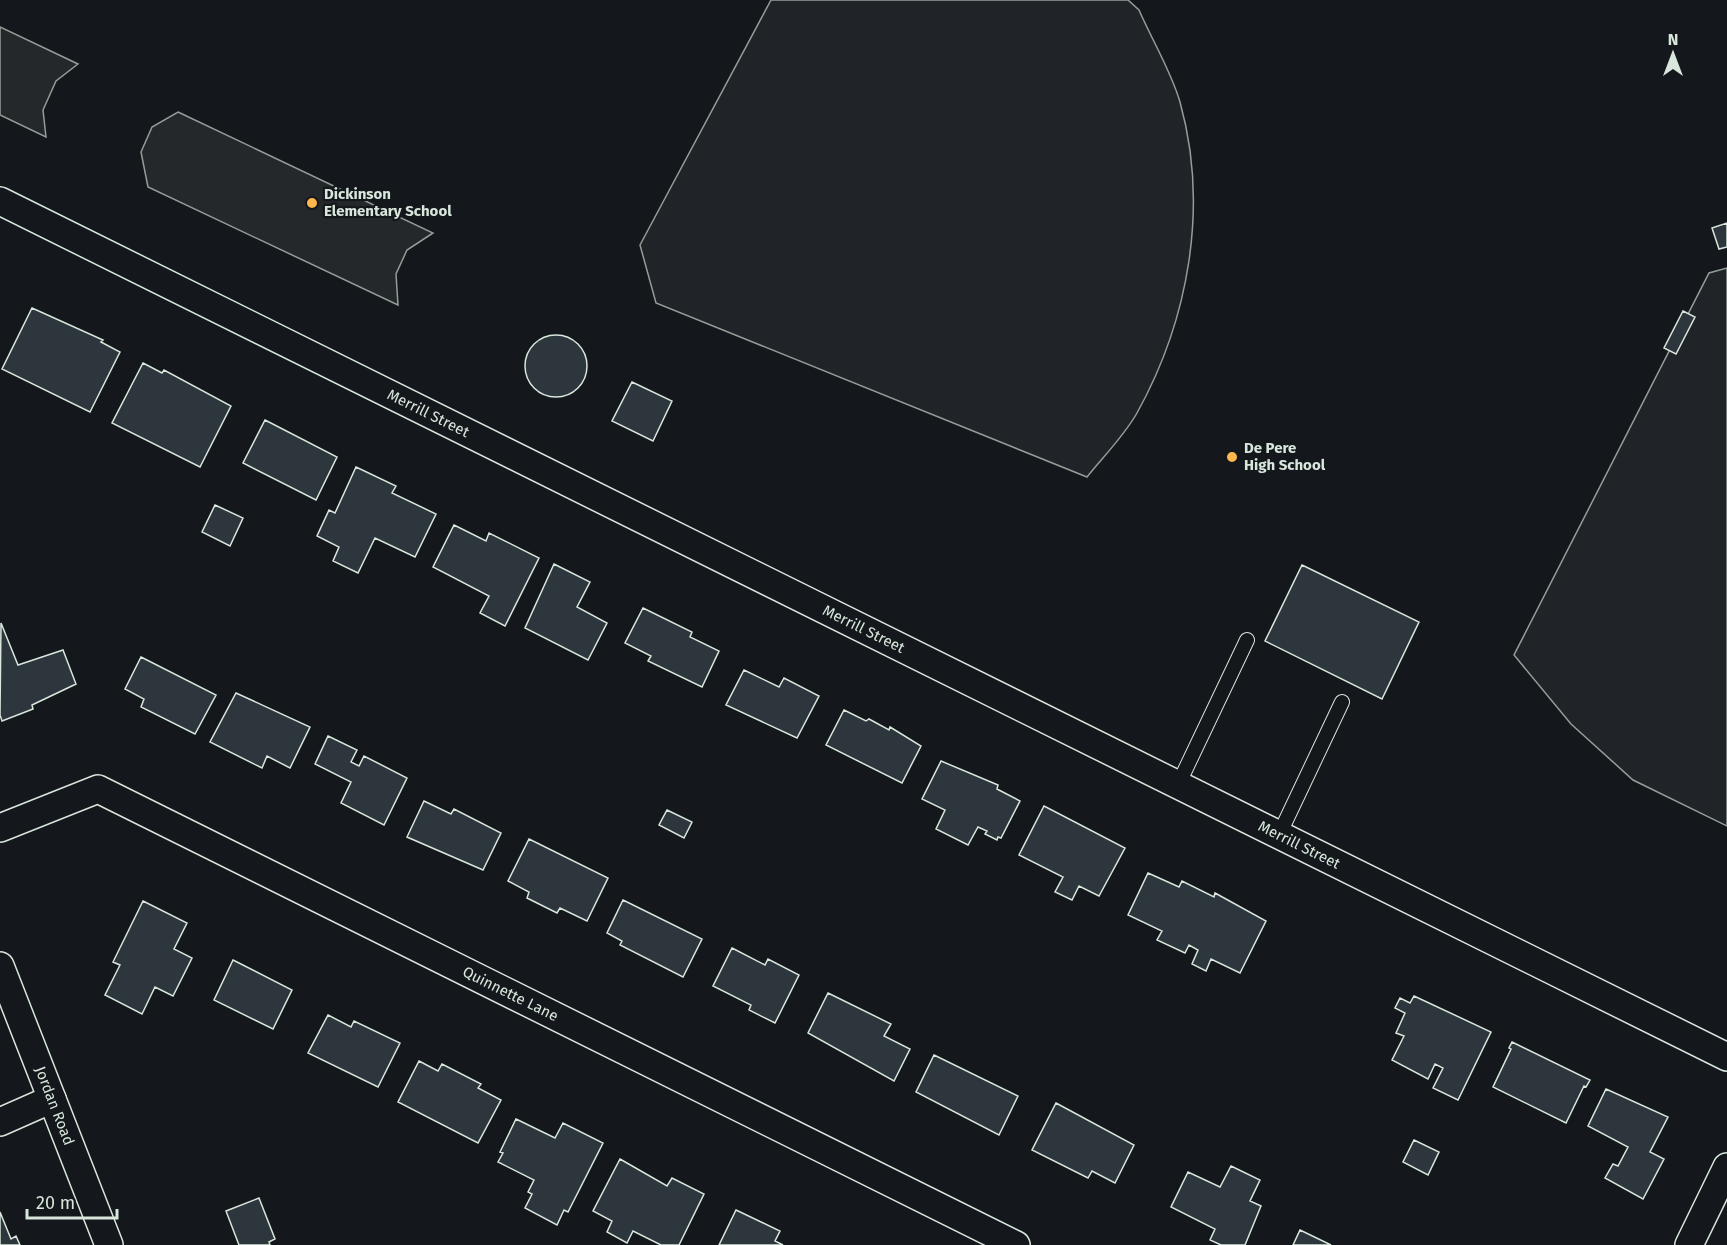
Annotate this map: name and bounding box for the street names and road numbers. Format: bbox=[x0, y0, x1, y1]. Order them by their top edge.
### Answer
street label: Merrill Street bbox=[384, 385, 473, 441]
street label: Merrill Street bbox=[820, 601, 908, 657]
street label: Merrill Street bbox=[1255, 817, 1344, 873]
street label: Quinnette Lane bbox=[460, 963, 561, 1025]
street label: Jordan Road bbox=[31, 1064, 78, 1148]

